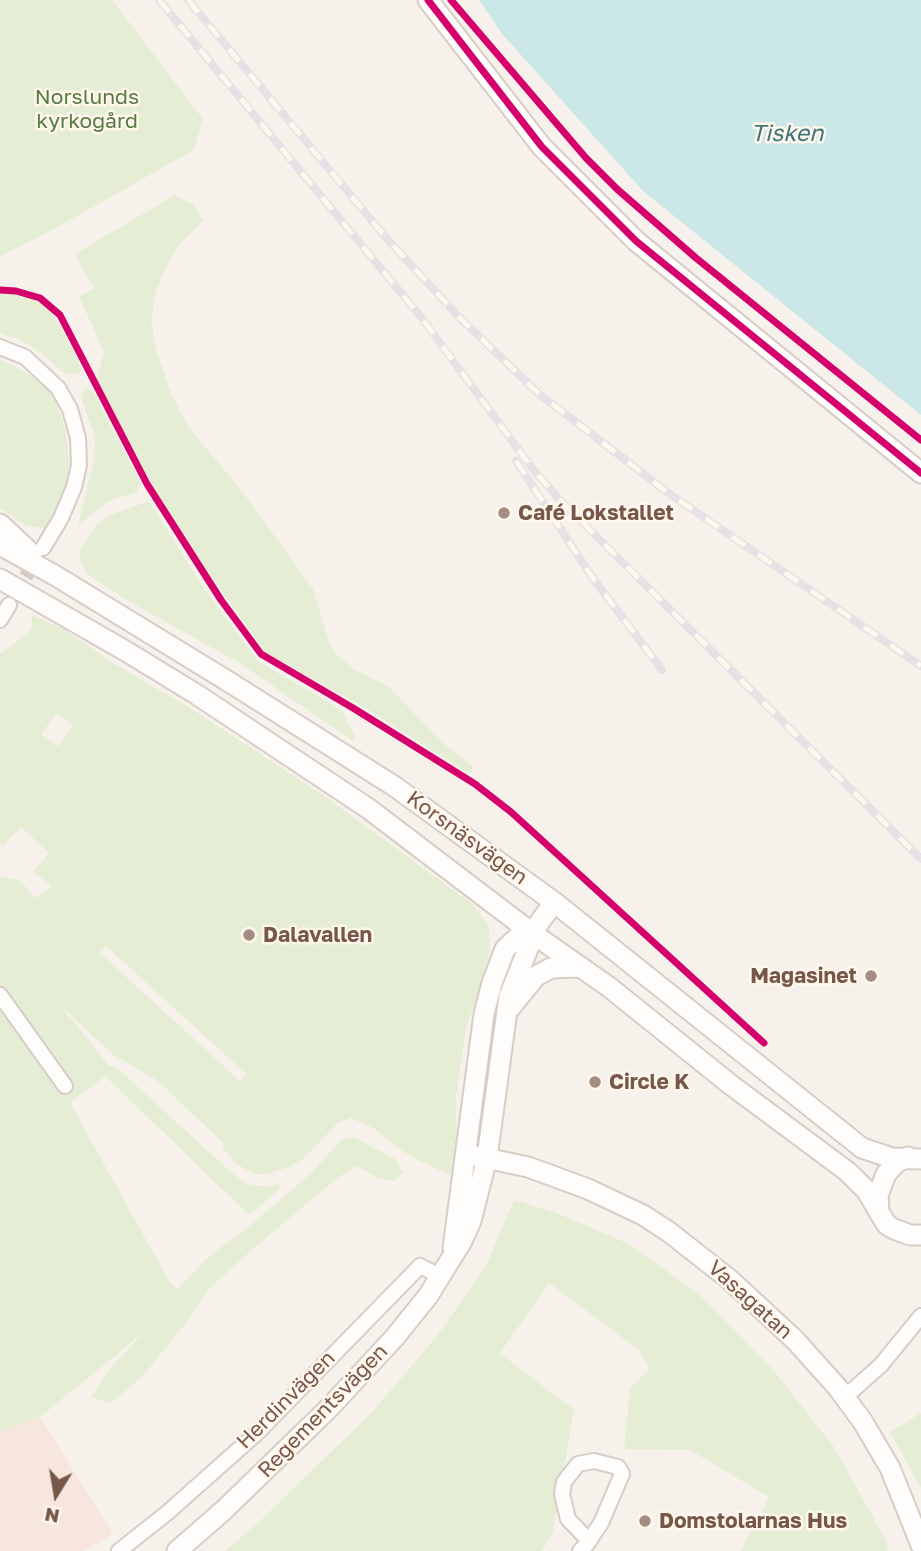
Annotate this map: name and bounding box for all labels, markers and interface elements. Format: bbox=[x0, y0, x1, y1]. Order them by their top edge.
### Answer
park label: Norslunds kyrkogård bbox=[35, 84, 139, 134]
water label: Tisken bbox=[751, 120, 823, 148]
place label: Café Lokstallet bbox=[518, 500, 674, 526]
marker: Café Lokstallet bbox=[496, 505, 512, 521]
street label: Korsnäsvägen bbox=[402, 786, 532, 890]
place label: Dalavallen bbox=[263, 922, 372, 948]
marker: Dalavallen bbox=[241, 927, 257, 943]
place label: Magasinet bbox=[750, 963, 857, 989]
marker: Magasinet bbox=[863, 968, 879, 984]
place label: Circle K bbox=[609, 1069, 689, 1095]
marker: Circle K bbox=[587, 1074, 603, 1090]
street label: Vasagatan bbox=[702, 1255, 798, 1345]
street label: Regementsvägen bbox=[253, 1339, 393, 1483]
street label: Herdinvägen bbox=[232, 1346, 340, 1454]
north arrow bbox=[21, 1460, 91, 1530]
text: N bbox=[43, 1503, 61, 1529]
place label: Domstolarnas Hus bbox=[659, 1508, 847, 1534]
marker: Domstolarnas Hus bbox=[637, 1513, 653, 1529]

